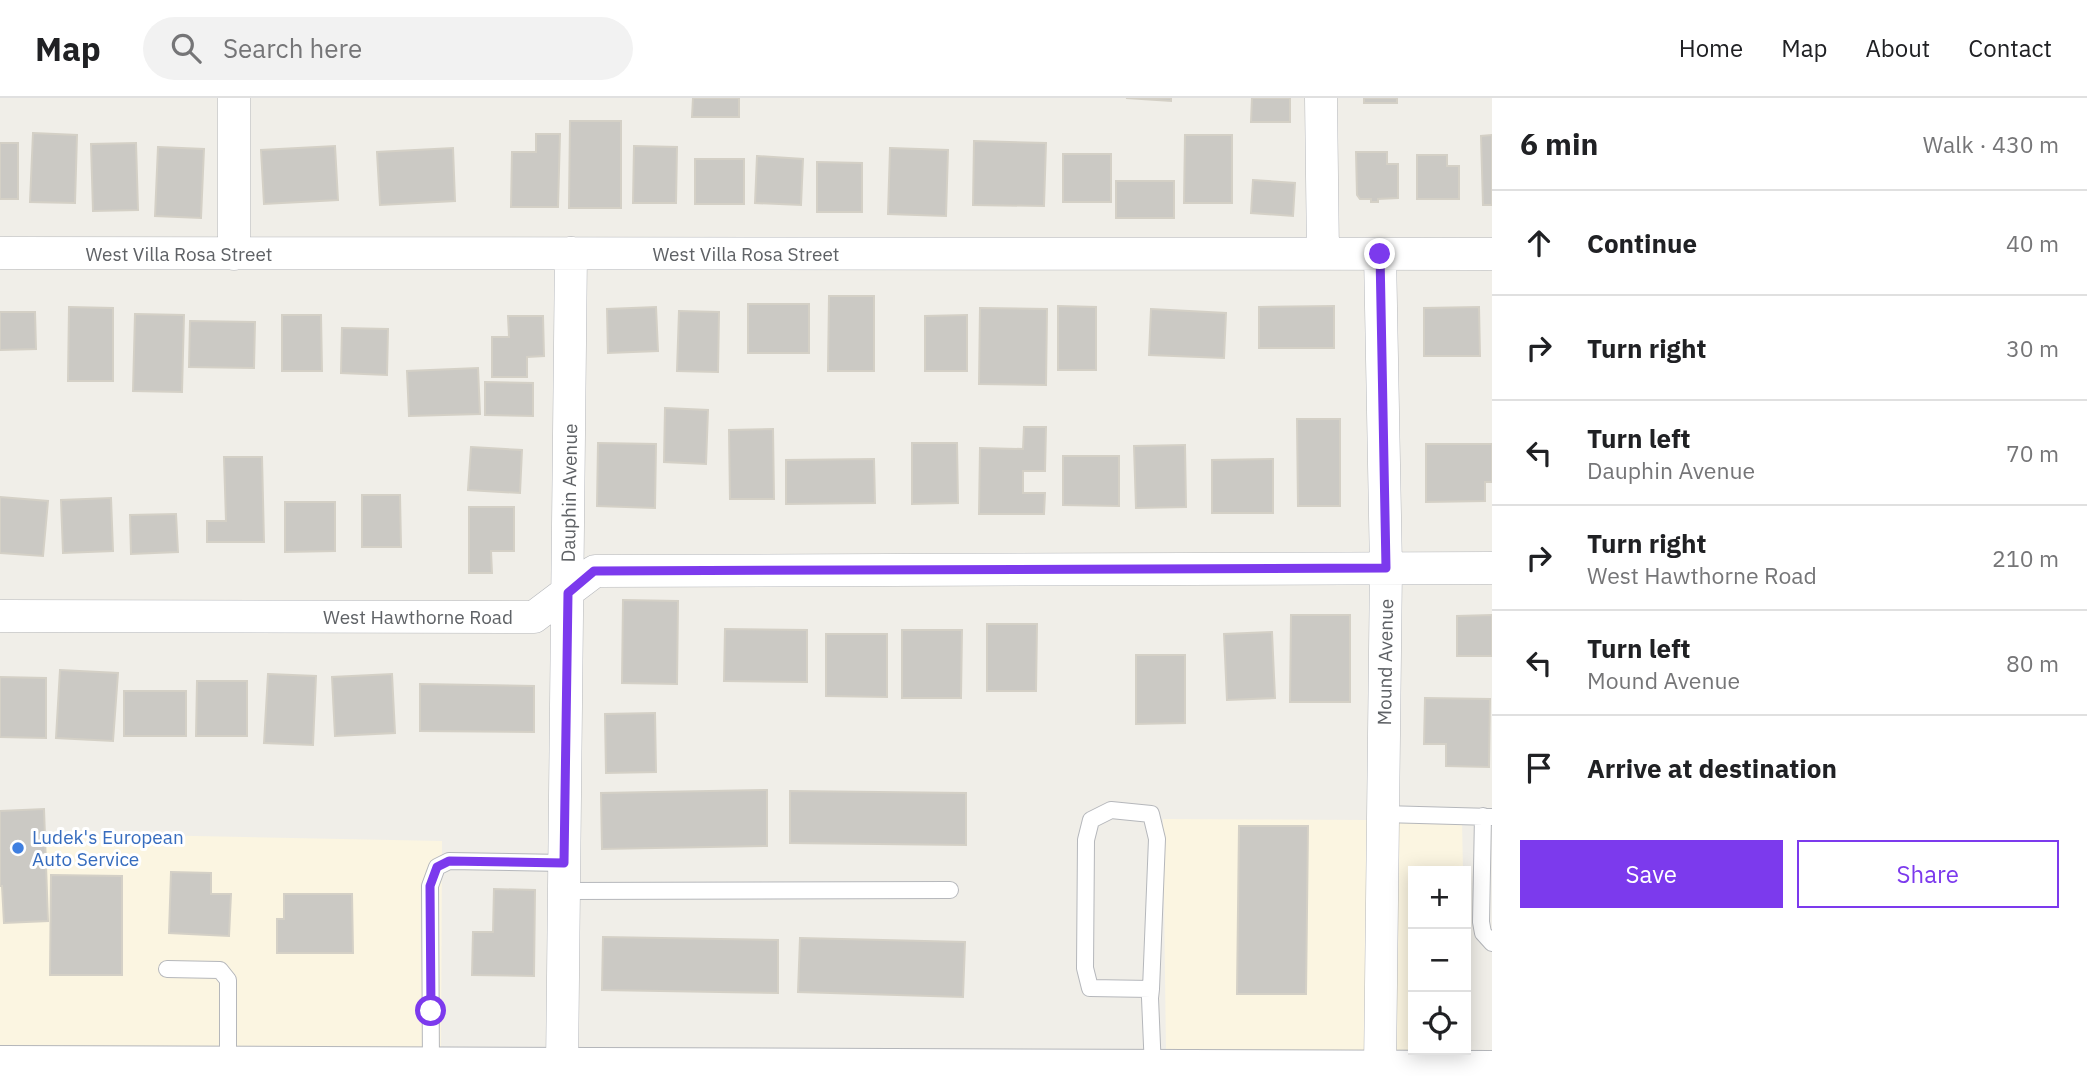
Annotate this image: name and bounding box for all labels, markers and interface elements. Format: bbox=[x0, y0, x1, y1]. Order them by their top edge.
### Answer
search box bbox=[143, 17, 633, 80]
text: Map bbox=[35, 27, 101, 70]
icon: search bbox=[167, 29, 205, 67]
text: Search here bbox=[223, 31, 362, 65]
text: Home bbox=[1679, 32, 1743, 64]
text: Map bbox=[1781, 32, 1827, 64]
text: About bbox=[1865, 32, 1930, 64]
text: Contact bbox=[1968, 32, 2052, 64]
text: 6 min bbox=[1520, 124, 1598, 163]
text: Walk · 430 m bbox=[1923, 129, 2059, 159]
icon: ahead bbox=[1520, 224, 1558, 262]
text: Continue bbox=[1587, 226, 1697, 260]
text: 40 m bbox=[2006, 228, 2059, 258]
route end bbox=[1364, 238, 1395, 269]
street label: West Villa Rosa Street bbox=[85, 242, 273, 266]
street label: West Villa Rosa Street bbox=[652, 242, 840, 266]
icon: right bbox=[1520, 329, 1558, 367]
text: Turn right bbox=[1587, 331, 1706, 365]
text: 30 m bbox=[2006, 333, 2059, 363]
text: Turn left bbox=[1587, 421, 1690, 455]
street label: Dauphin Avenue bbox=[556, 423, 582, 563]
icon: left bbox=[1520, 434, 1558, 472]
text: 70 m bbox=[2006, 438, 2059, 468]
text: Dauphin Avenue bbox=[1587, 455, 1755, 485]
text: Turn right bbox=[1587, 526, 1706, 560]
icon: right bbox=[1520, 539, 1558, 577]
text: 210 m bbox=[1992, 543, 2059, 573]
text: West Hawthorne Road bbox=[1587, 560, 1817, 590]
street label: Mound Avenue bbox=[1372, 598, 1398, 726]
street label: West Hawthorne Road bbox=[323, 605, 513, 629]
text: Turn left bbox=[1587, 631, 1690, 665]
icon: left bbox=[1520, 644, 1558, 682]
text: 80 m bbox=[2006, 648, 2059, 678]
text: Mound Avenue bbox=[1587, 665, 1740, 695]
icon: arrive bbox=[1520, 749, 1558, 787]
text: Arrive at destination bbox=[1587, 751, 1837, 785]
place label: Ludek's European Auto Service bbox=[32, 825, 184, 871]
marker: Ludek's European Auto Service bbox=[10, 840, 26, 856]
button: Save bbox=[1520, 840, 1783, 908]
button: Share bbox=[1797, 840, 2059, 908]
map controls bbox=[1408, 866, 1471, 1055]
button: + bbox=[1408, 866, 1471, 929]
button: − bbox=[1408, 929, 1471, 992]
button: locate bbox=[1408, 992, 1471, 1055]
route start bbox=[415, 995, 446, 1026]

